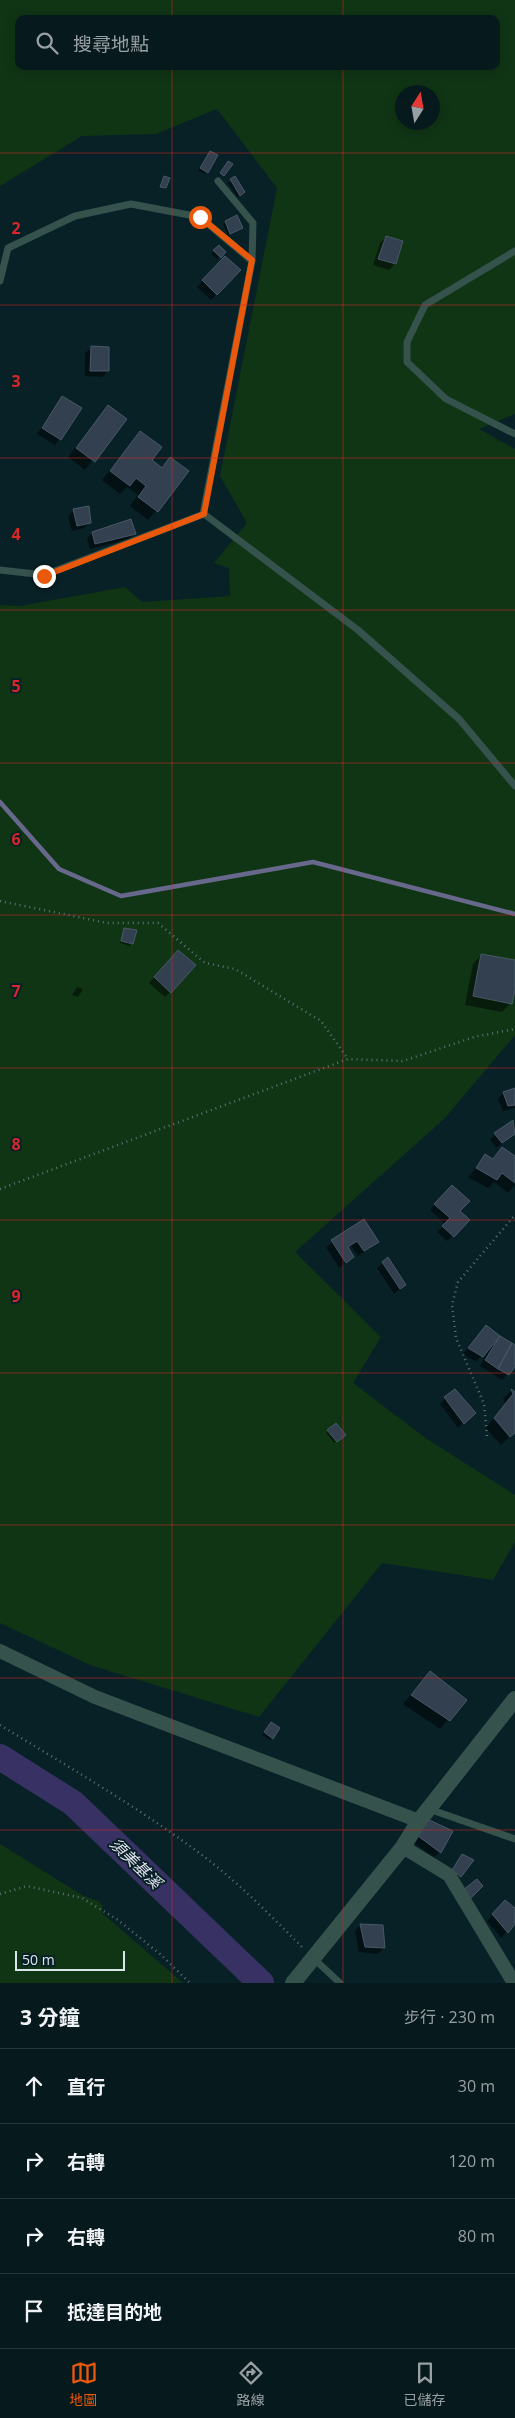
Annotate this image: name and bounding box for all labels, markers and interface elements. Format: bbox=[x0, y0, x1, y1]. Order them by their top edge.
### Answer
search box bbox=[15, 15, 500, 70]
icon: search bbox=[33, 29, 61, 57]
text: 搜尋地點 bbox=[73, 31, 149, 57]
north arrow bbox=[395, 85, 440, 130]
route start bbox=[189, 206, 212, 229]
text: 2 bbox=[11, 217, 21, 239]
text: 3 bbox=[11, 370, 21, 392]
text: 4 bbox=[11, 523, 21, 545]
route end bbox=[33, 565, 56, 588]
text: 5 bbox=[11, 675, 21, 697]
text: 6 bbox=[11, 828, 21, 850]
text: 7 bbox=[11, 980, 21, 1002]
text: 8 bbox=[11, 1133, 21, 1155]
text: 9 bbox=[11, 1285, 21, 1307]
water label: 須美基溪 bbox=[105, 1833, 168, 1895]
scale bar bbox=[15, 1948, 125, 1971]
text: 50 m bbox=[22, 1950, 55, 1969]
text: 3 分鐘 bbox=[20, 2003, 79, 2031]
text: 步行 · 230 m bbox=[404, 2006, 495, 2028]
icon: ahead bbox=[20, 2072, 48, 2100]
text: 直行 bbox=[67, 2074, 105, 2100]
text: 30 m bbox=[458, 2075, 495, 2097]
icon: right bbox=[20, 2147, 48, 2175]
text: 右轉 bbox=[67, 2149, 105, 2175]
text: 120 m bbox=[449, 2150, 495, 2172]
icon: right bbox=[20, 2222, 48, 2250]
text: 右轉 bbox=[67, 2224, 105, 2250]
text: 80 m bbox=[458, 2225, 495, 2247]
icon: arrive bbox=[20, 2297, 48, 2325]
text: 抵達目的地 bbox=[67, 2299, 162, 2325]
tab: 地圖 bbox=[70, 2359, 98, 2409]
tab: 路線 bbox=[237, 2359, 265, 2409]
tab: 已儲存 bbox=[404, 2359, 446, 2409]

